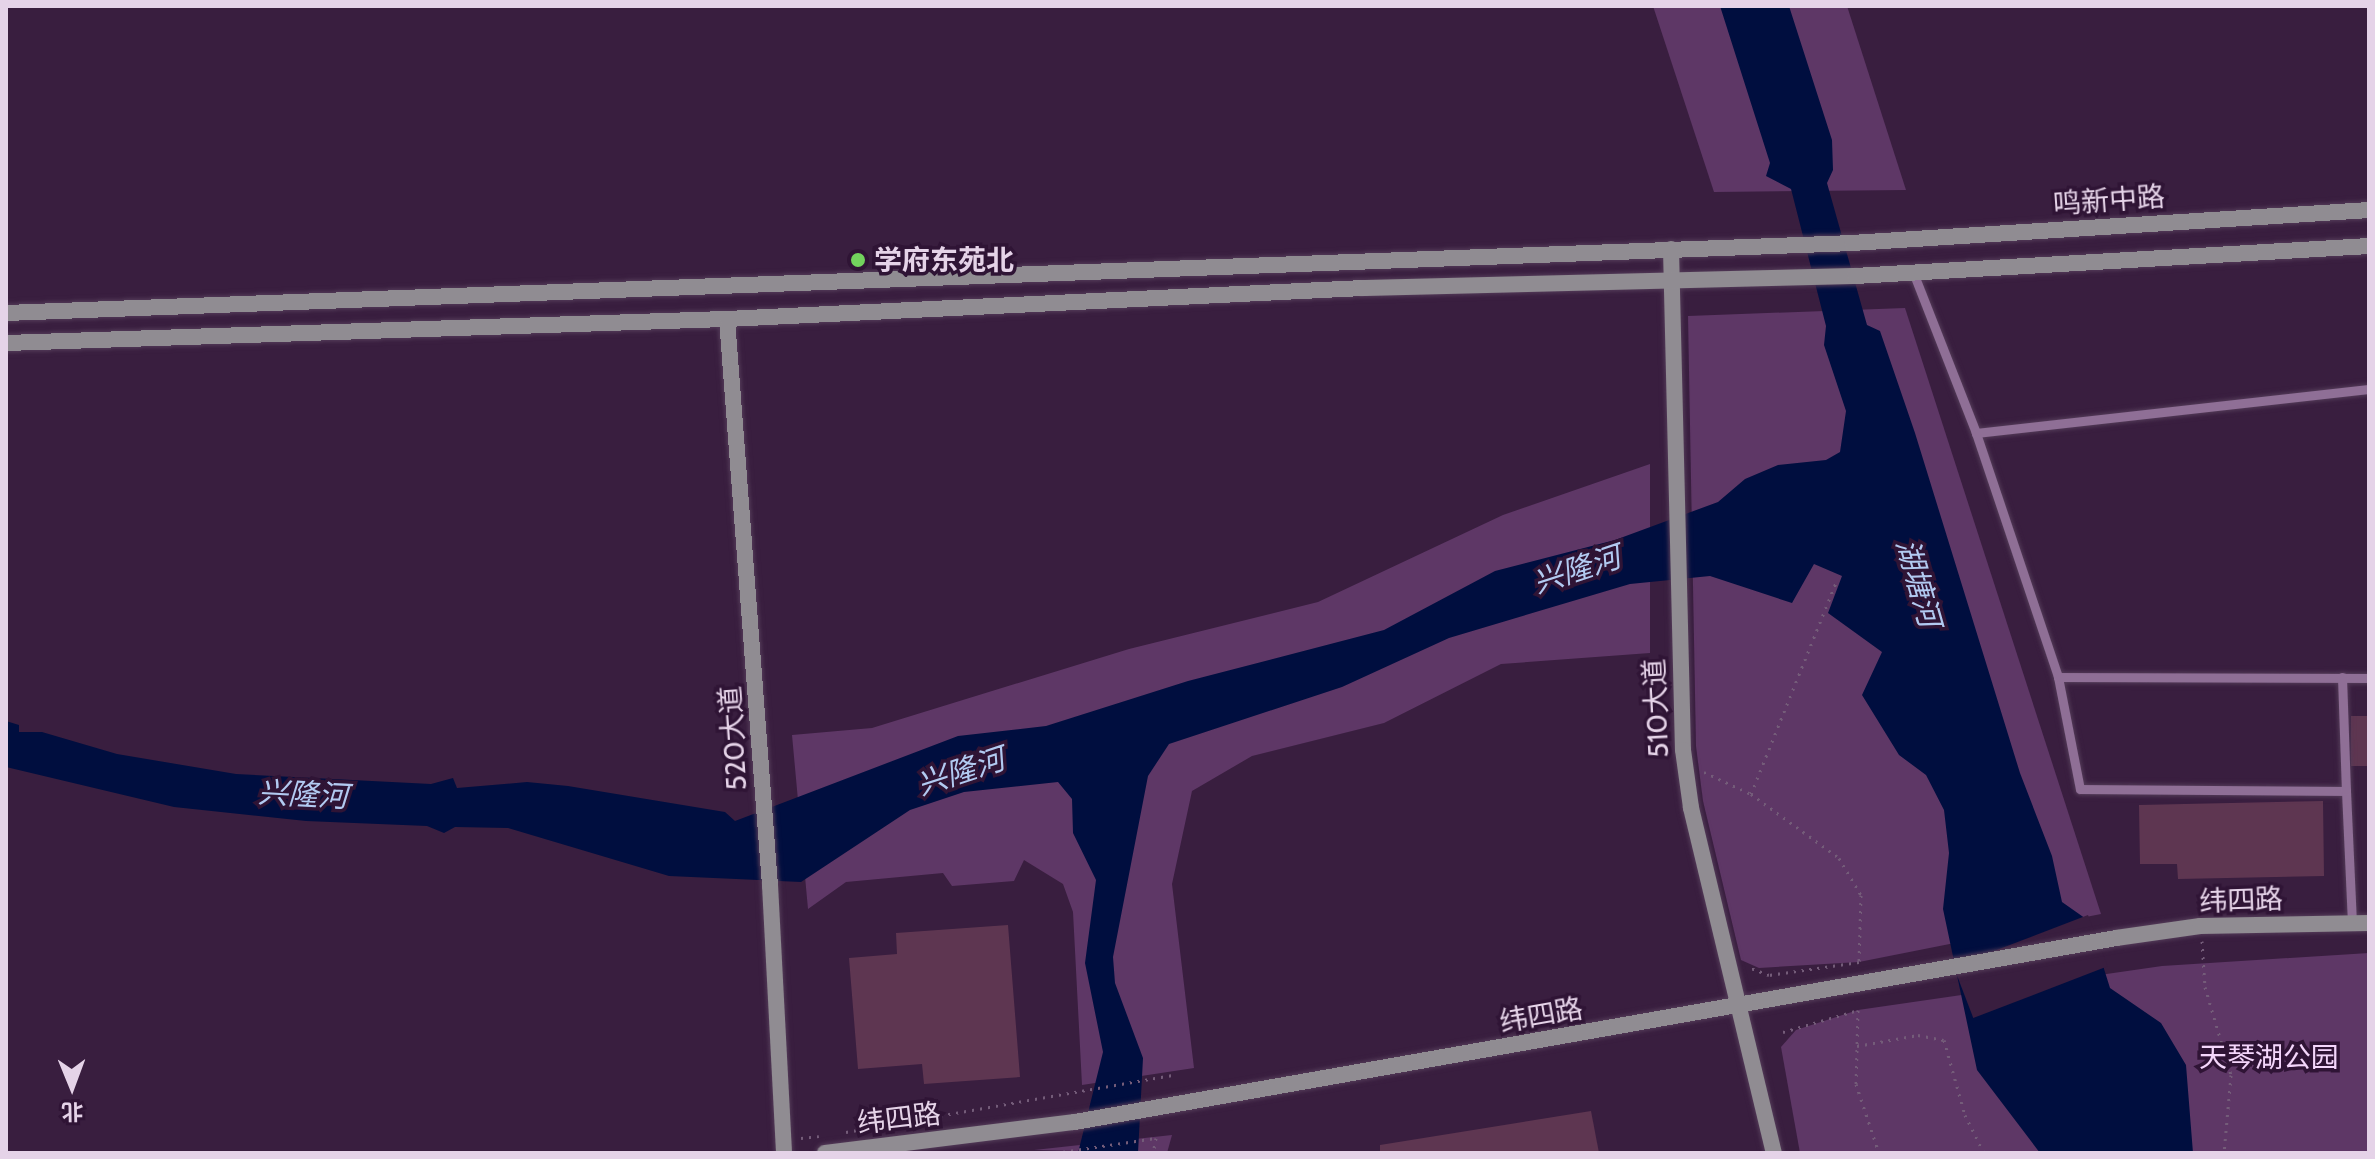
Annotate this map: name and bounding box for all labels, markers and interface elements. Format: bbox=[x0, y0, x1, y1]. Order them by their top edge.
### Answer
street label: 鸣新中路 bbox=[2052, 179, 2166, 221]
place label: 学府东苑北 bbox=[874, 243, 1014, 277]
marker: 学府东苑北 bbox=[849, 251, 867, 269]
water label: 湖塘河 bbox=[1888, 535, 1948, 631]
water label: 兴隆河 bbox=[1529, 539, 1625, 601]
street label: 510大道 bbox=[1637, 657, 1675, 759]
street label: 520大道 bbox=[713, 684, 753, 792]
water label: 兴隆河 bbox=[913, 741, 1009, 803]
water label: 兴隆河 bbox=[257, 775, 349, 815]
street label: 纬四路 bbox=[2198, 882, 2284, 918]
street label: 纬四路 bbox=[1497, 991, 1585, 1039]
park label: 天琴湖公园 bbox=[2199, 1040, 2339, 1074]
north arrow bbox=[32, 1047, 112, 1127]
street label: 纬四路 bbox=[855, 1096, 943, 1140]
text: 北 bbox=[61, 1098, 84, 1125]

